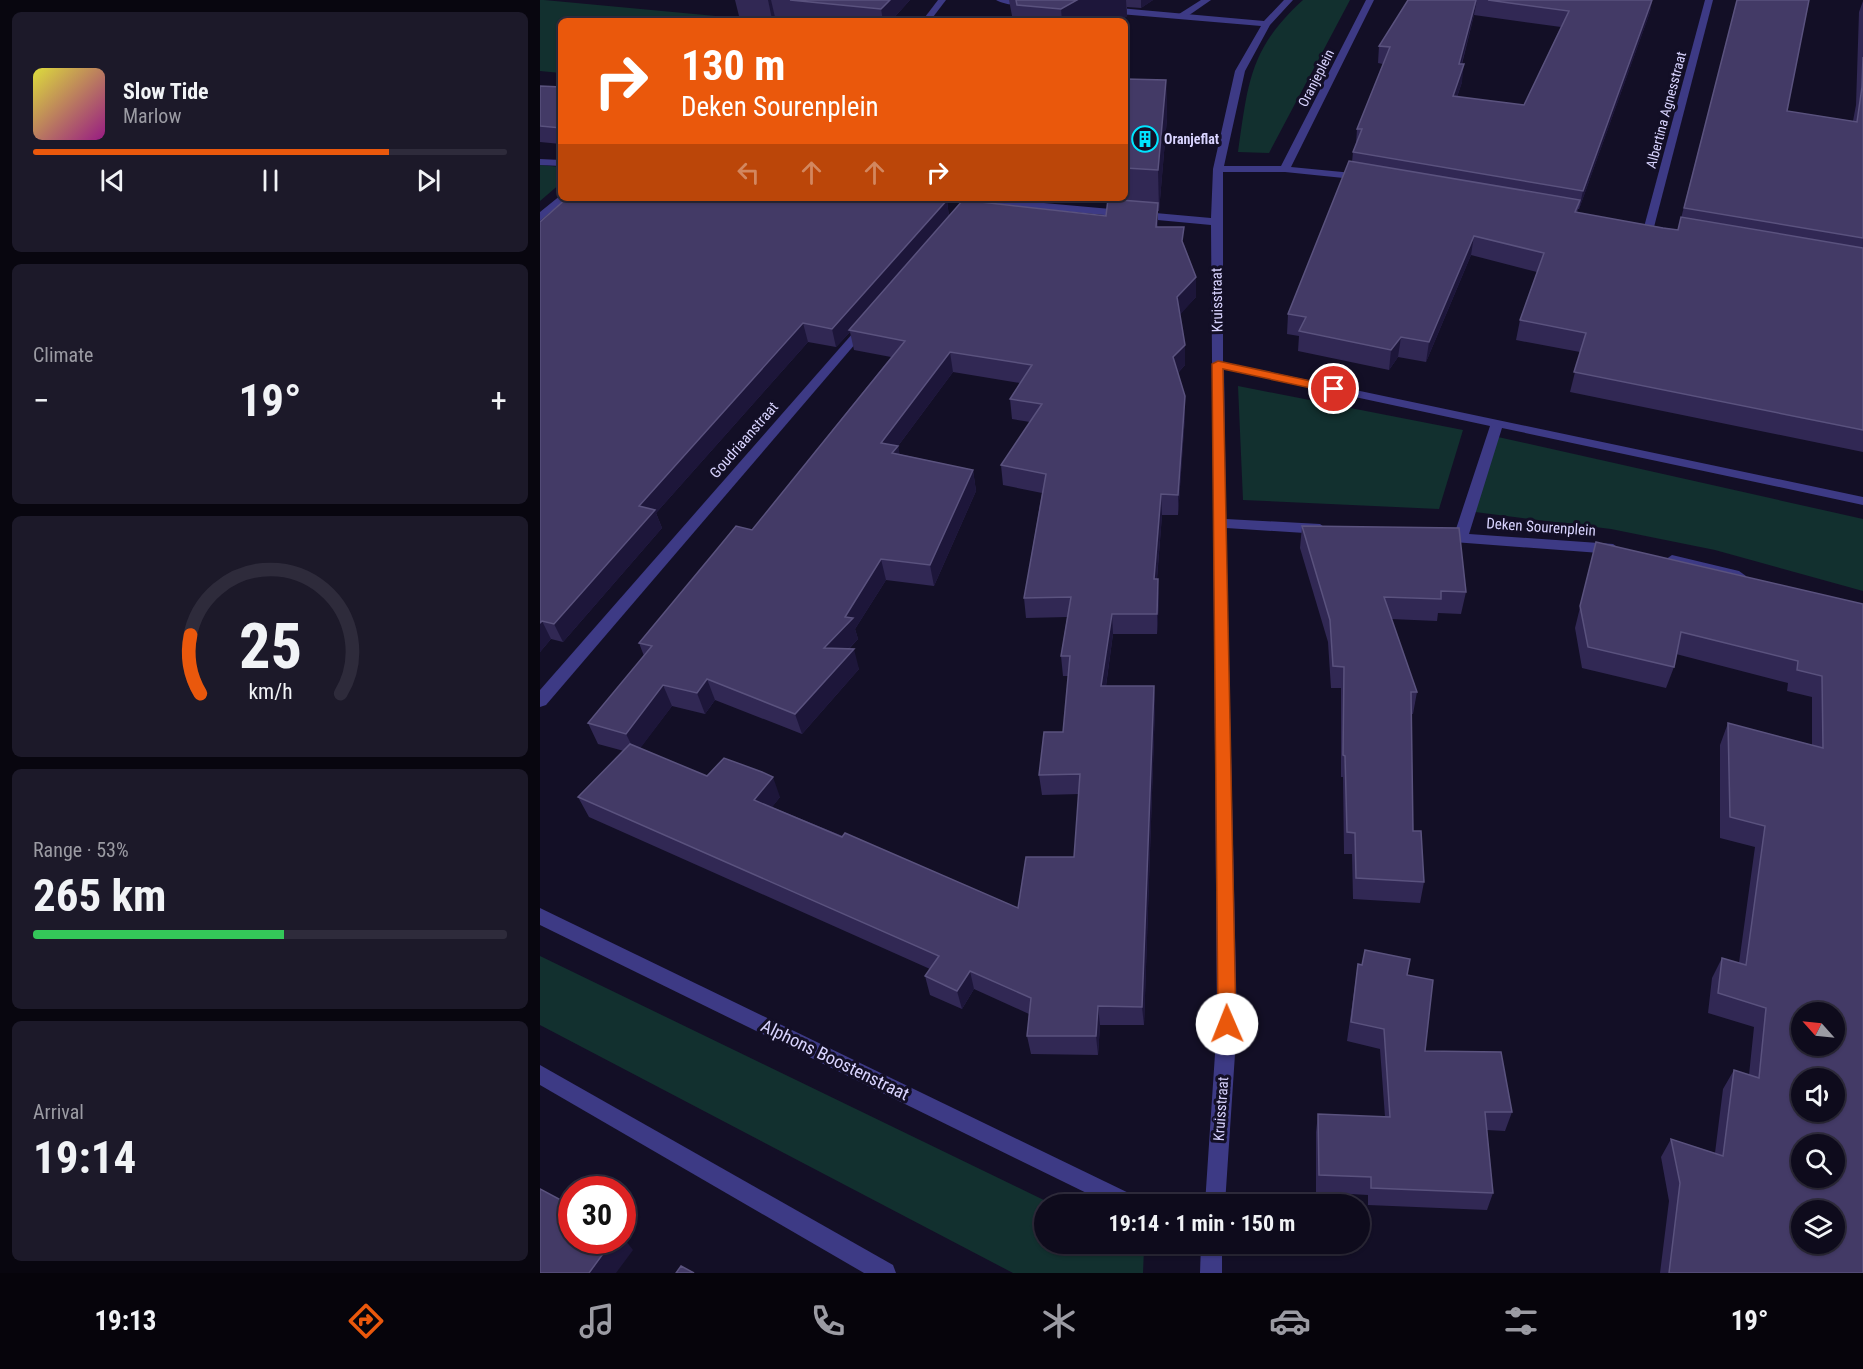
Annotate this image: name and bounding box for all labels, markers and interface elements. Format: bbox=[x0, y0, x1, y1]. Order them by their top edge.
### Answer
text: 130 m bbox=[681, 41, 786, 90]
icon: right bbox=[582, 42, 660, 120]
street label: Oranjeplein bbox=[1295, 47, 1337, 109]
street label: Albertina Agnesstraat bbox=[1643, 50, 1689, 170]
text: Slow Tide bbox=[123, 79, 209, 104]
text: Deken Sourenplein bbox=[681, 91, 879, 123]
text: Marlow bbox=[123, 104, 181, 128]
building icon: Oranjeflat bbox=[1130, 124, 1160, 154]
place label: Oranjeflat bbox=[1164, 131, 1219, 147]
icon: left bbox=[732, 156, 765, 189]
icon: ahead bbox=[795, 156, 828, 189]
icon: ahead bbox=[858, 156, 891, 189]
icon: right bbox=[921, 156, 954, 189]
icon: previous bbox=[96, 164, 129, 197]
icon: pause bbox=[254, 164, 287, 197]
icon: next bbox=[412, 164, 445, 197]
street label: Kruisstraat bbox=[1207, 268, 1227, 332]
text: Climate bbox=[33, 343, 93, 367]
pin bbox=[1308, 363, 1359, 414]
icon: arrive bbox=[1317, 372, 1350, 405]
text: 19° bbox=[239, 374, 302, 427]
text: − bbox=[33, 381, 50, 420]
text: + bbox=[491, 381, 507, 420]
street label: Goudriaanstraat bbox=[706, 398, 782, 482]
street label: Deken Sourenplein bbox=[1486, 514, 1596, 540]
text: 25 bbox=[238, 610, 302, 683]
text: km/h bbox=[248, 679, 292, 704]
text: Range · 53% bbox=[33, 838, 129, 862]
text: 265 km bbox=[33, 869, 166, 922]
position arrow bbox=[1195, 992, 1259, 1056]
north arrow bbox=[1791, 1002, 1845, 1056]
map controls bbox=[1791, 1002, 1845, 1254]
street label: Alphons Boostenstraat bbox=[758, 1015, 913, 1104]
button: sound bbox=[1791, 1068, 1845, 1122]
street label: Kruisstraat bbox=[1210, 1076, 1232, 1142]
text: Arrival bbox=[33, 1100, 84, 1124]
text: 19:14 bbox=[33, 1131, 136, 1184]
button: search bbox=[1791, 1134, 1845, 1188]
speed limit sign: 30 bbox=[558, 1176, 636, 1254]
button: layers bbox=[1791, 1200, 1845, 1254]
text: 19:14 · 1 min · 150 m bbox=[1109, 1211, 1295, 1236]
icon: directions bbox=[345, 1300, 387, 1342]
icon: music bbox=[576, 1300, 618, 1342]
icon: phone bbox=[807, 1300, 849, 1342]
icon: climate bbox=[1038, 1300, 1080, 1342]
icon: car bbox=[1269, 1300, 1311, 1342]
icon: filters bbox=[1500, 1300, 1542, 1342]
text: 19:13 bbox=[94, 1305, 156, 1337]
text: 19° bbox=[1731, 1305, 1768, 1337]

